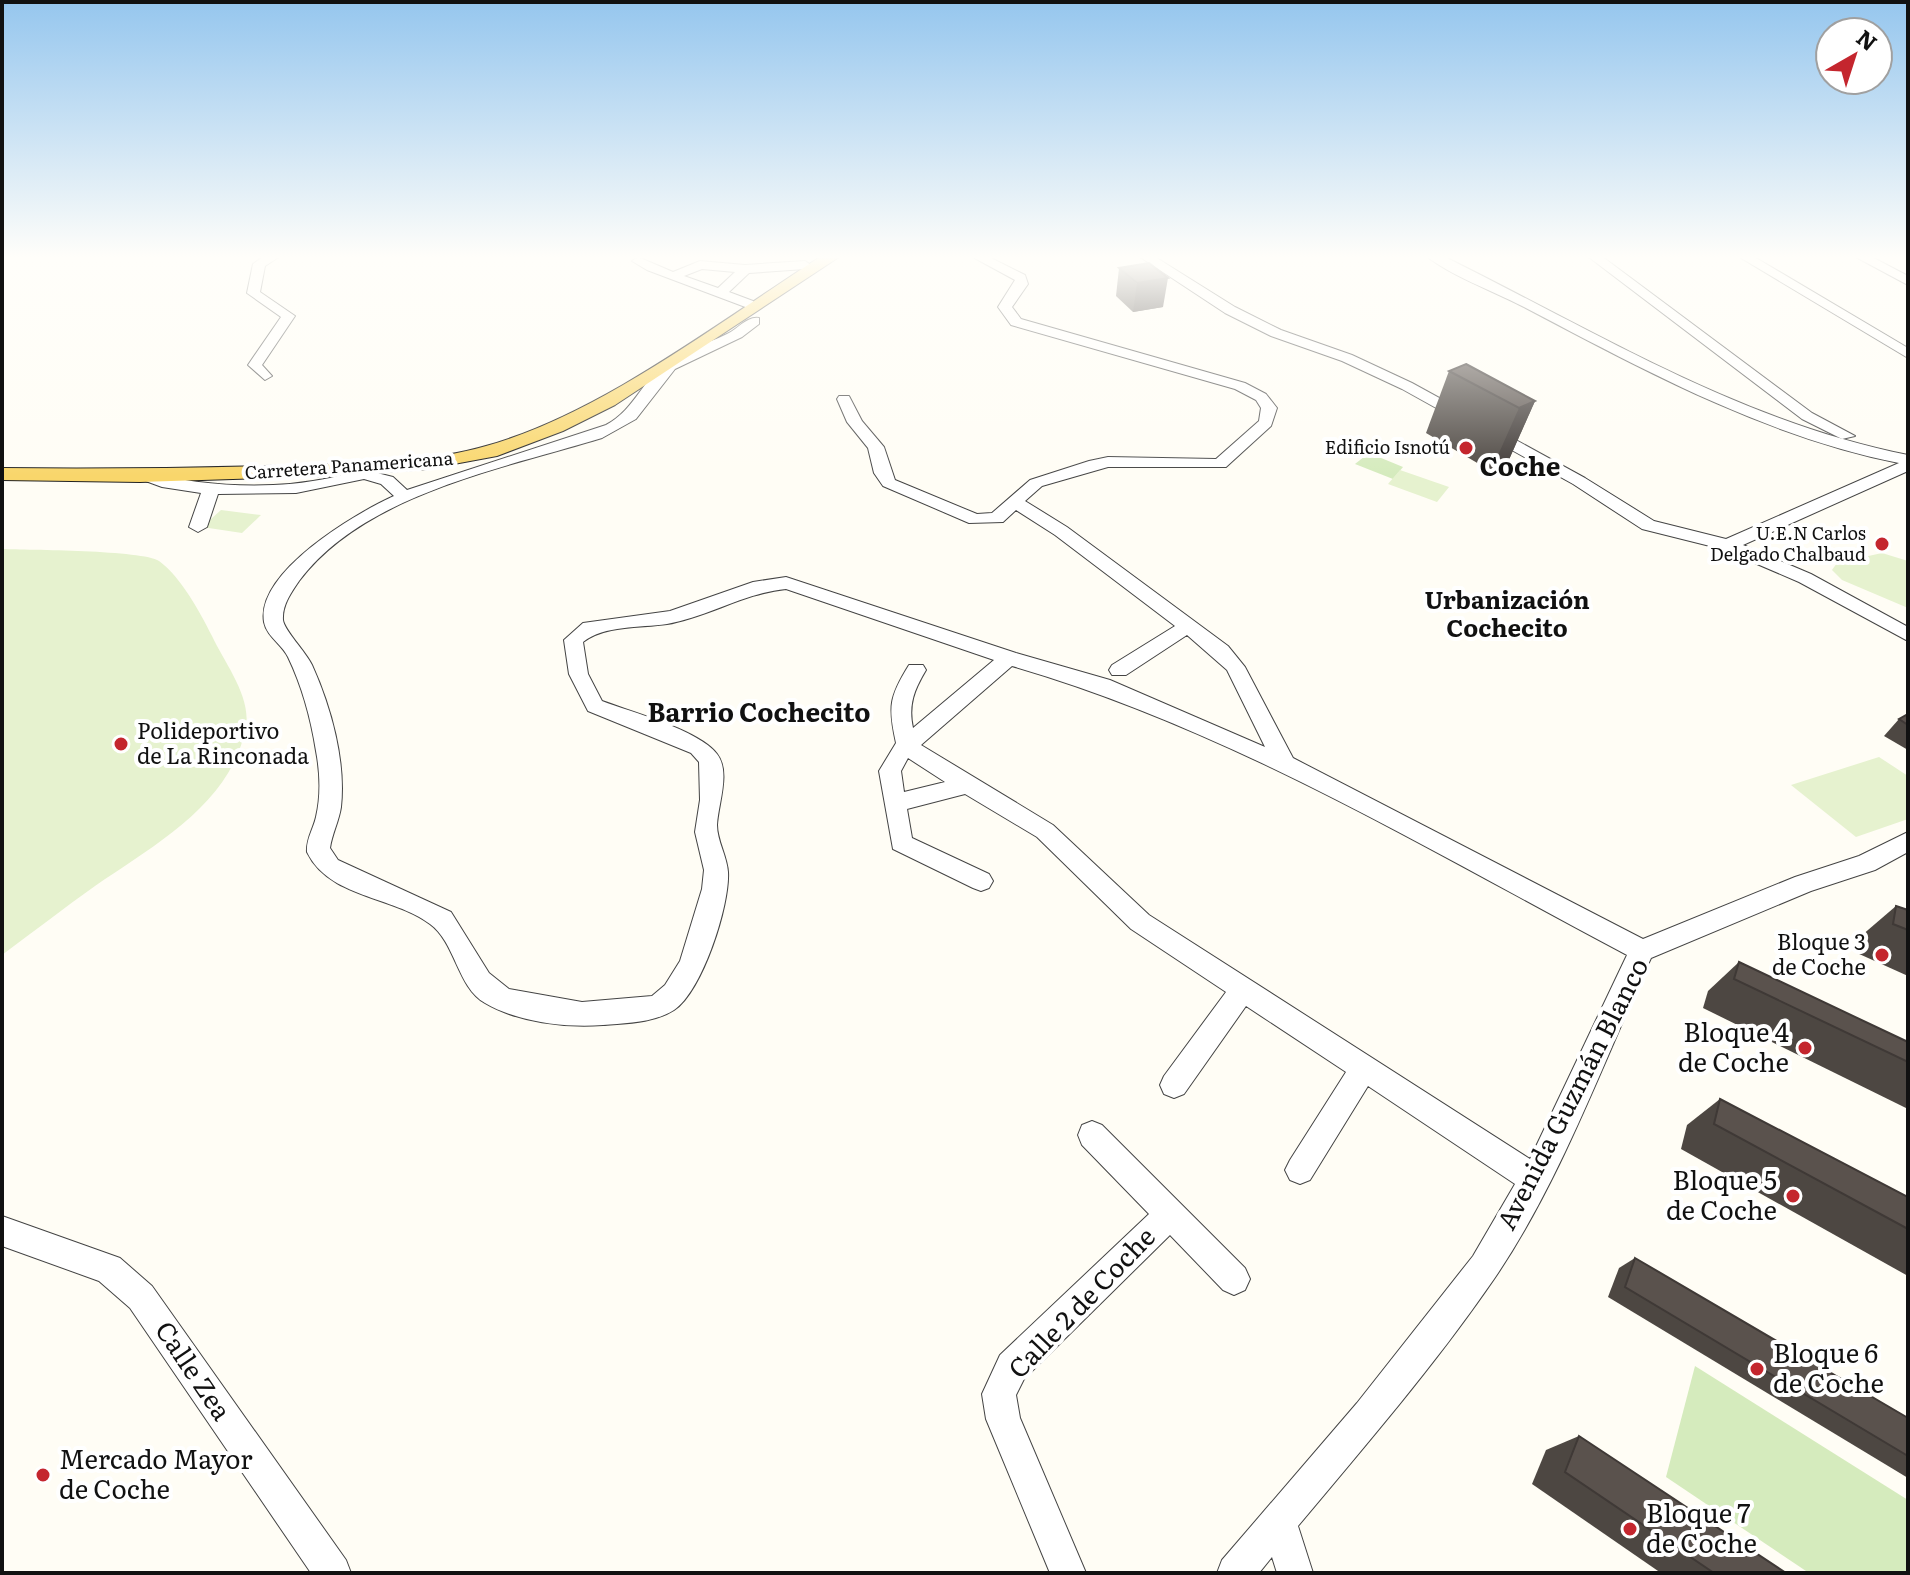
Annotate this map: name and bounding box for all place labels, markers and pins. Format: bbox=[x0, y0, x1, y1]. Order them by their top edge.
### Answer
place label: Edificio Isnotú bbox=[1325, 433, 1450, 460]
marker: Edificio Isnotú bbox=[1457, 439, 1475, 457]
place label: U.E.N Carlos Delgado Chalbaud bbox=[1710, 519, 1866, 567]
marker: U.E.N Carlos Delgado Chalbaud bbox=[1873, 535, 1891, 553]
place label: Polideportivo de La Rinconada bbox=[137, 713, 309, 771]
marker: Polideportivo de La Rinconada bbox=[112, 735, 130, 753]
place label: Bloque 3 de Coche bbox=[1772, 924, 1866, 982]
marker: Bloque 3 de Coche bbox=[1873, 946, 1891, 964]
place label: Bloque 4 de Coche bbox=[1678, 1011, 1789, 1080]
marker: Bloque 4 de Coche bbox=[1796, 1039, 1814, 1057]
place label: Bloque 5 de Coche bbox=[1666, 1159, 1777, 1228]
marker: Bloque 5 de Coche bbox=[1784, 1187, 1802, 1205]
place label: Bloque 6 de Coche bbox=[1773, 1332, 1884, 1401]
marker: Bloque 6 de Coche bbox=[1748, 1360, 1766, 1378]
place label: Mercado Mayor de Coche bbox=[59, 1438, 253, 1507]
marker: Mercado Mayor de Coche bbox=[34, 1466, 52, 1484]
place label: Bloque 7 de Coche bbox=[1646, 1492, 1757, 1561]
marker: Bloque 7 de Coche bbox=[1621, 1520, 1639, 1538]

